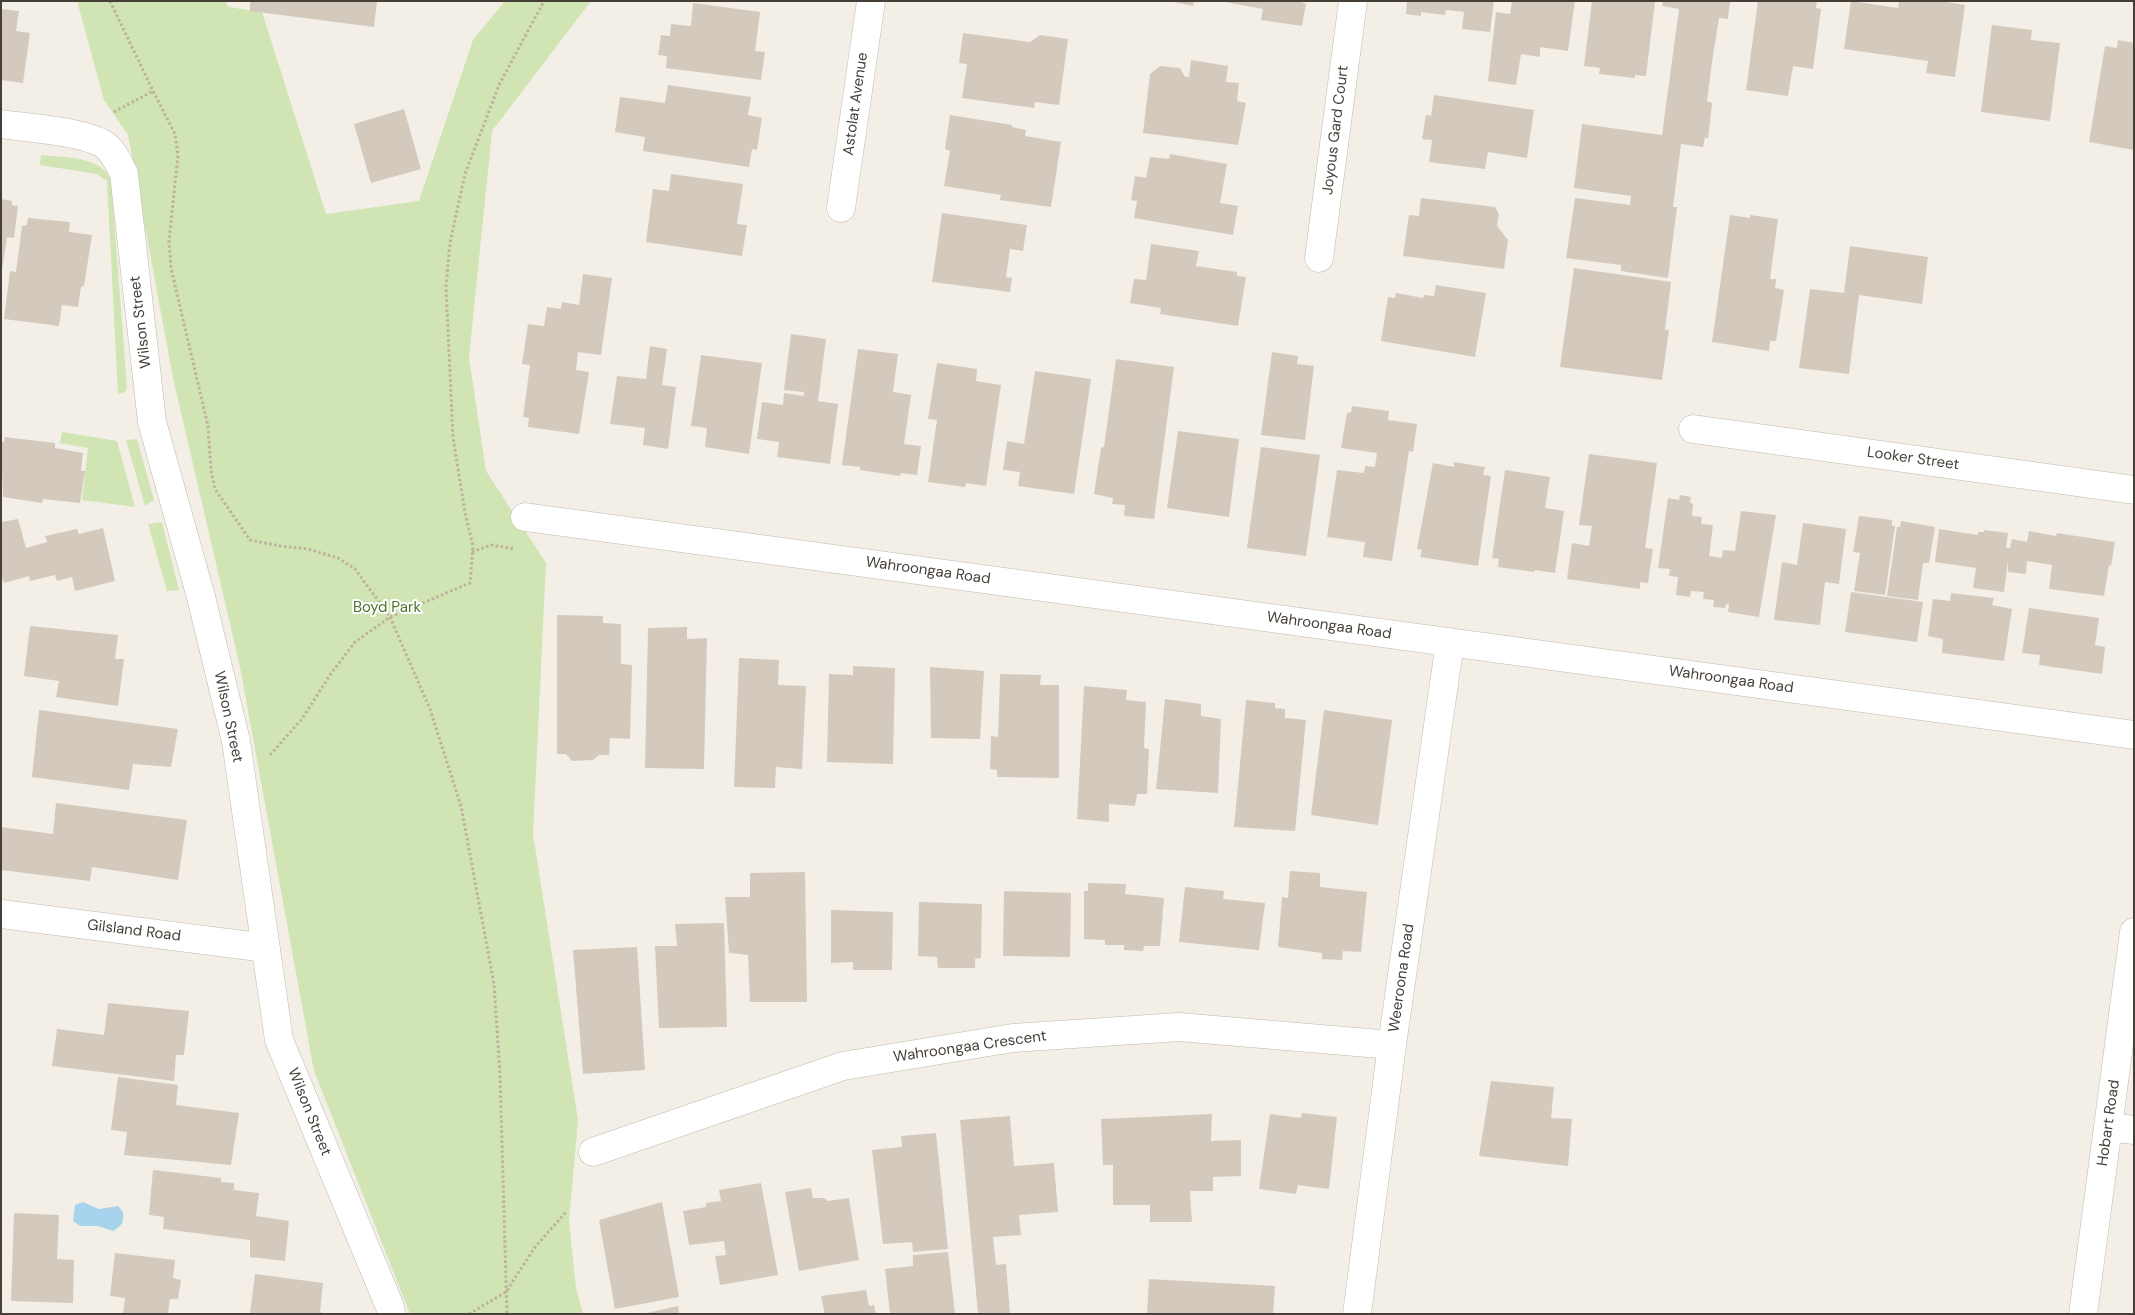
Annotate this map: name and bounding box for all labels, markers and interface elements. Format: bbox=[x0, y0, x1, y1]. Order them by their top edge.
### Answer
street label: Astolat Avenue bbox=[840, 51, 872, 157]
street label: Joyous Gard Court bbox=[1319, 64, 1353, 196]
street label: Wilson Street bbox=[126, 275, 156, 369]
street label: Looker Street bbox=[1866, 444, 1960, 474]
street label: Wahroongaa Road bbox=[864, 553, 992, 589]
park label: Boyd Park bbox=[353, 599, 421, 617]
street label: Wahroongaa Road bbox=[1265, 608, 1393, 644]
street label: Wahroongaa Road bbox=[1667, 662, 1795, 698]
street label: Wilson Street bbox=[210, 670, 246, 764]
street label: Gilsland Road bbox=[86, 916, 182, 946]
street label: Weeroona Road bbox=[1385, 923, 1419, 1033]
street label: Wahroongaa Crescent bbox=[892, 1027, 1048, 1067]
street label: Wilson Street bbox=[283, 1066, 335, 1158]
street label: Hobart Road bbox=[2094, 1079, 2124, 1167]

